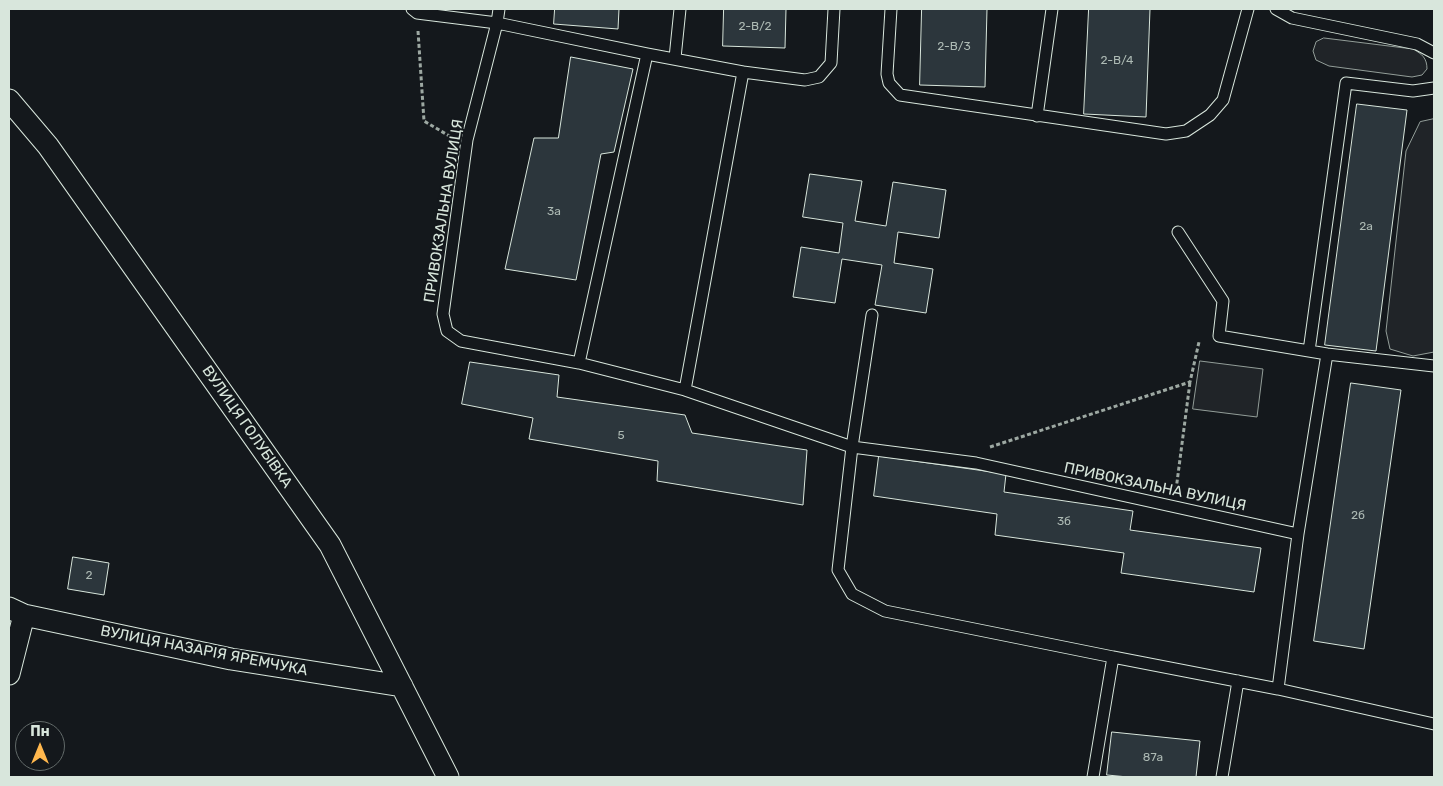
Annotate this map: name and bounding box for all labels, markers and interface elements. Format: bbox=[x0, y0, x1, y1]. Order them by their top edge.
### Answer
house number: 2-В/2 bbox=[738, 20, 772, 34]
house number: 2-В/3 bbox=[937, 40, 971, 54]
house number: 2-В/4 bbox=[1100, 54, 1134, 68]
street label: ПРИВОКЗАЛЬНА ВУЛИЦЯ bbox=[421, 118, 467, 304]
house number: 3а bbox=[547, 205, 561, 219]
house number: 2а bbox=[1359, 220, 1373, 234]
street label: ВУЛИЦЯ ГОЛУБІВКА bbox=[198, 362, 296, 492]
house number: 5 bbox=[617, 429, 625, 443]
street label: ПРИВОКЗАЛЬНА ВУЛИЦЯ bbox=[1062, 459, 1248, 515]
house number: 2б bbox=[1351, 509, 1365, 523]
house number: 3б bbox=[1057, 515, 1071, 529]
house number: 2 bbox=[85, 569, 93, 583]
street label: ВУЛИЦЯ НАЗАРІЯ ЯРЕМЧУКА bbox=[99, 622, 309, 680]
north arrow bbox=[15, 721, 65, 771]
text: Пн bbox=[30, 723, 50, 740]
house number: 87а bbox=[1143, 751, 1163, 765]

